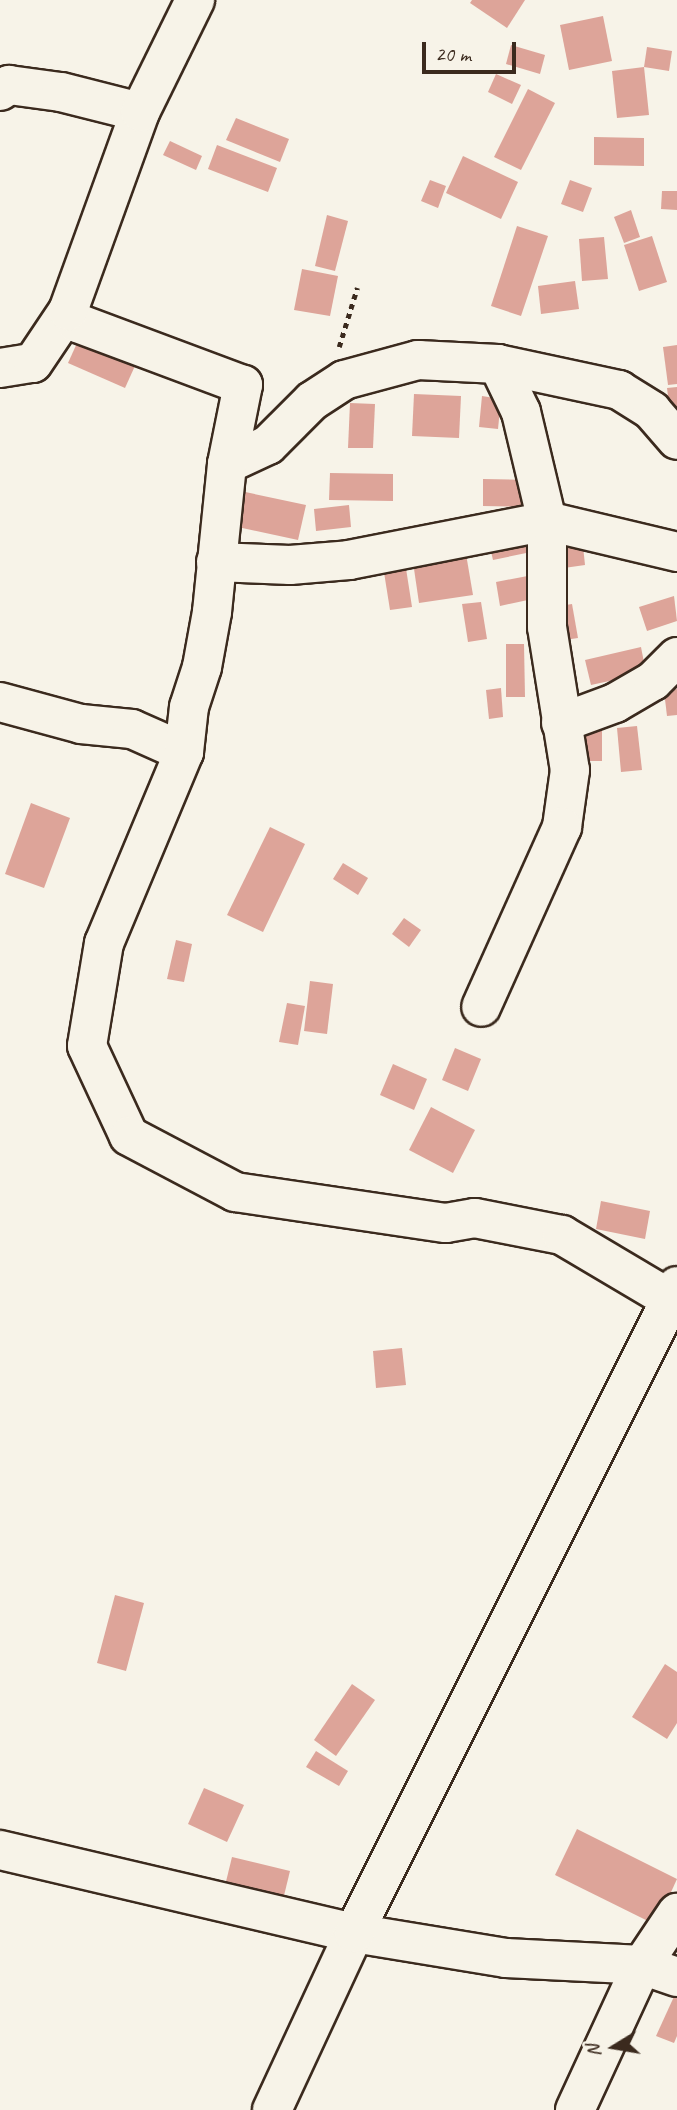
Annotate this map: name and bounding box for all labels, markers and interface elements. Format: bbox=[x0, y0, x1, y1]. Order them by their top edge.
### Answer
scale bar bbox=[425, 28, 520, 72]
text: 20 m bbox=[435, 41, 471, 67]
north arrow bbox=[579, 2012, 649, 2082]
text: N bbox=[580, 2043, 606, 2059]

